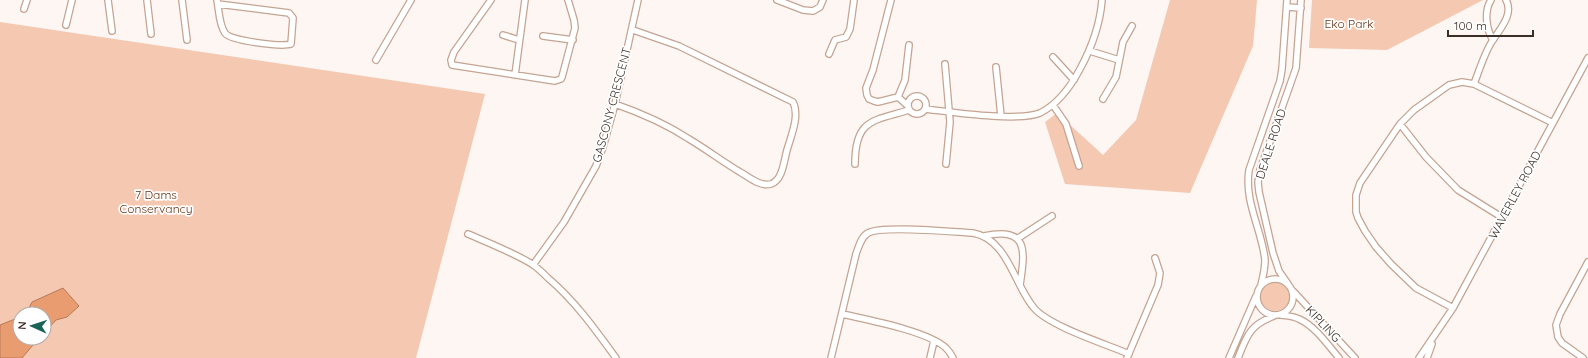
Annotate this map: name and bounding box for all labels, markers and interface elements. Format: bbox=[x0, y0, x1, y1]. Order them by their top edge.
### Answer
scale bar bbox=[1448, 12, 1533, 38]
park label: Eko Park bbox=[1325, 16, 1373, 31]
text: 100 m bbox=[1454, 18, 1487, 33]
street label: GASCONY CRESCENT bbox=[589, 46, 634, 164]
street label: DEALE ROAD bbox=[1252, 106, 1289, 181]
street label: WAVERLEY ROAD bbox=[1485, 148, 1544, 241]
park label: 7 Dams Conservancy bbox=[119, 187, 193, 216]
street label: KIPLING bbox=[1303, 302, 1344, 345]
north arrow bbox=[12, 306, 52, 346]
text: N bbox=[15, 321, 29, 330]

